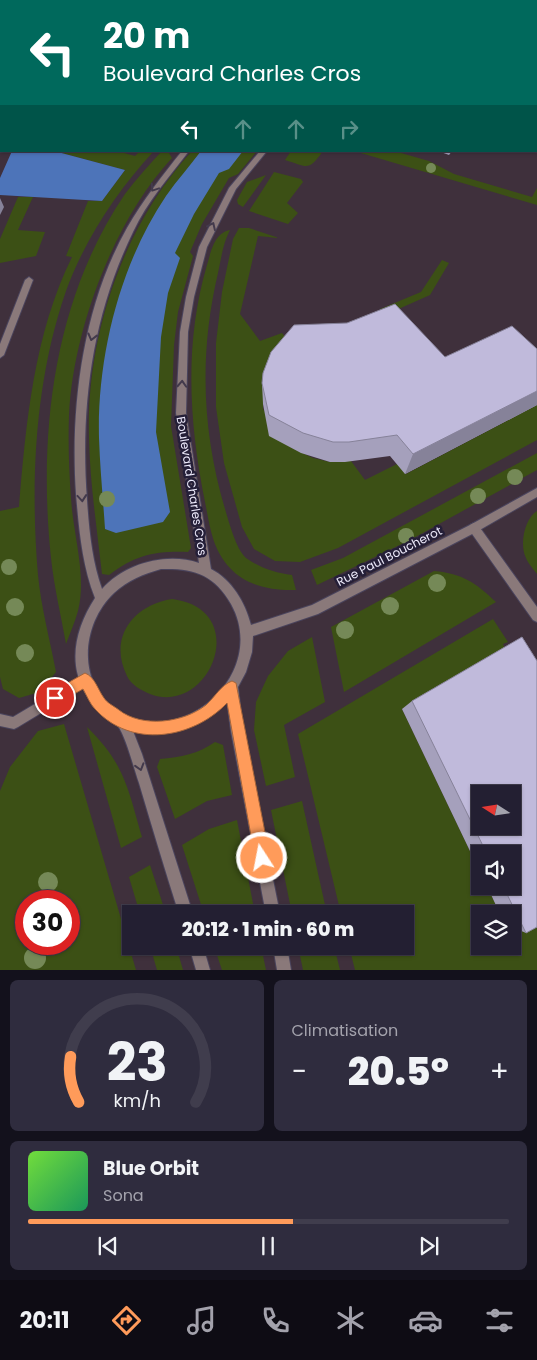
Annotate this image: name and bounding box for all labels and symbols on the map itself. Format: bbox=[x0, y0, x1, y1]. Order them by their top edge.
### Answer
one-way arrow bbox=[151, 183, 161, 192]
one-way arrow bbox=[206, 222, 217, 231]
one-way arrow bbox=[87, 332, 98, 341]
one-way arrow bbox=[177, 380, 188, 388]
street label: Boulevard Charles Cros bbox=[173, 415, 211, 557]
one-way arrow bbox=[76, 494, 87, 502]
street label: Rue Paul Boucherot bbox=[333, 522, 445, 590]
pin bbox=[34, 677, 76, 719]
one-way arrow bbox=[134, 763, 144, 771]
north arrow bbox=[471, 785, 521, 835]
position arrow bbox=[235, 831, 287, 883]
speed limit sign: 30 bbox=[15, 890, 80, 955]

